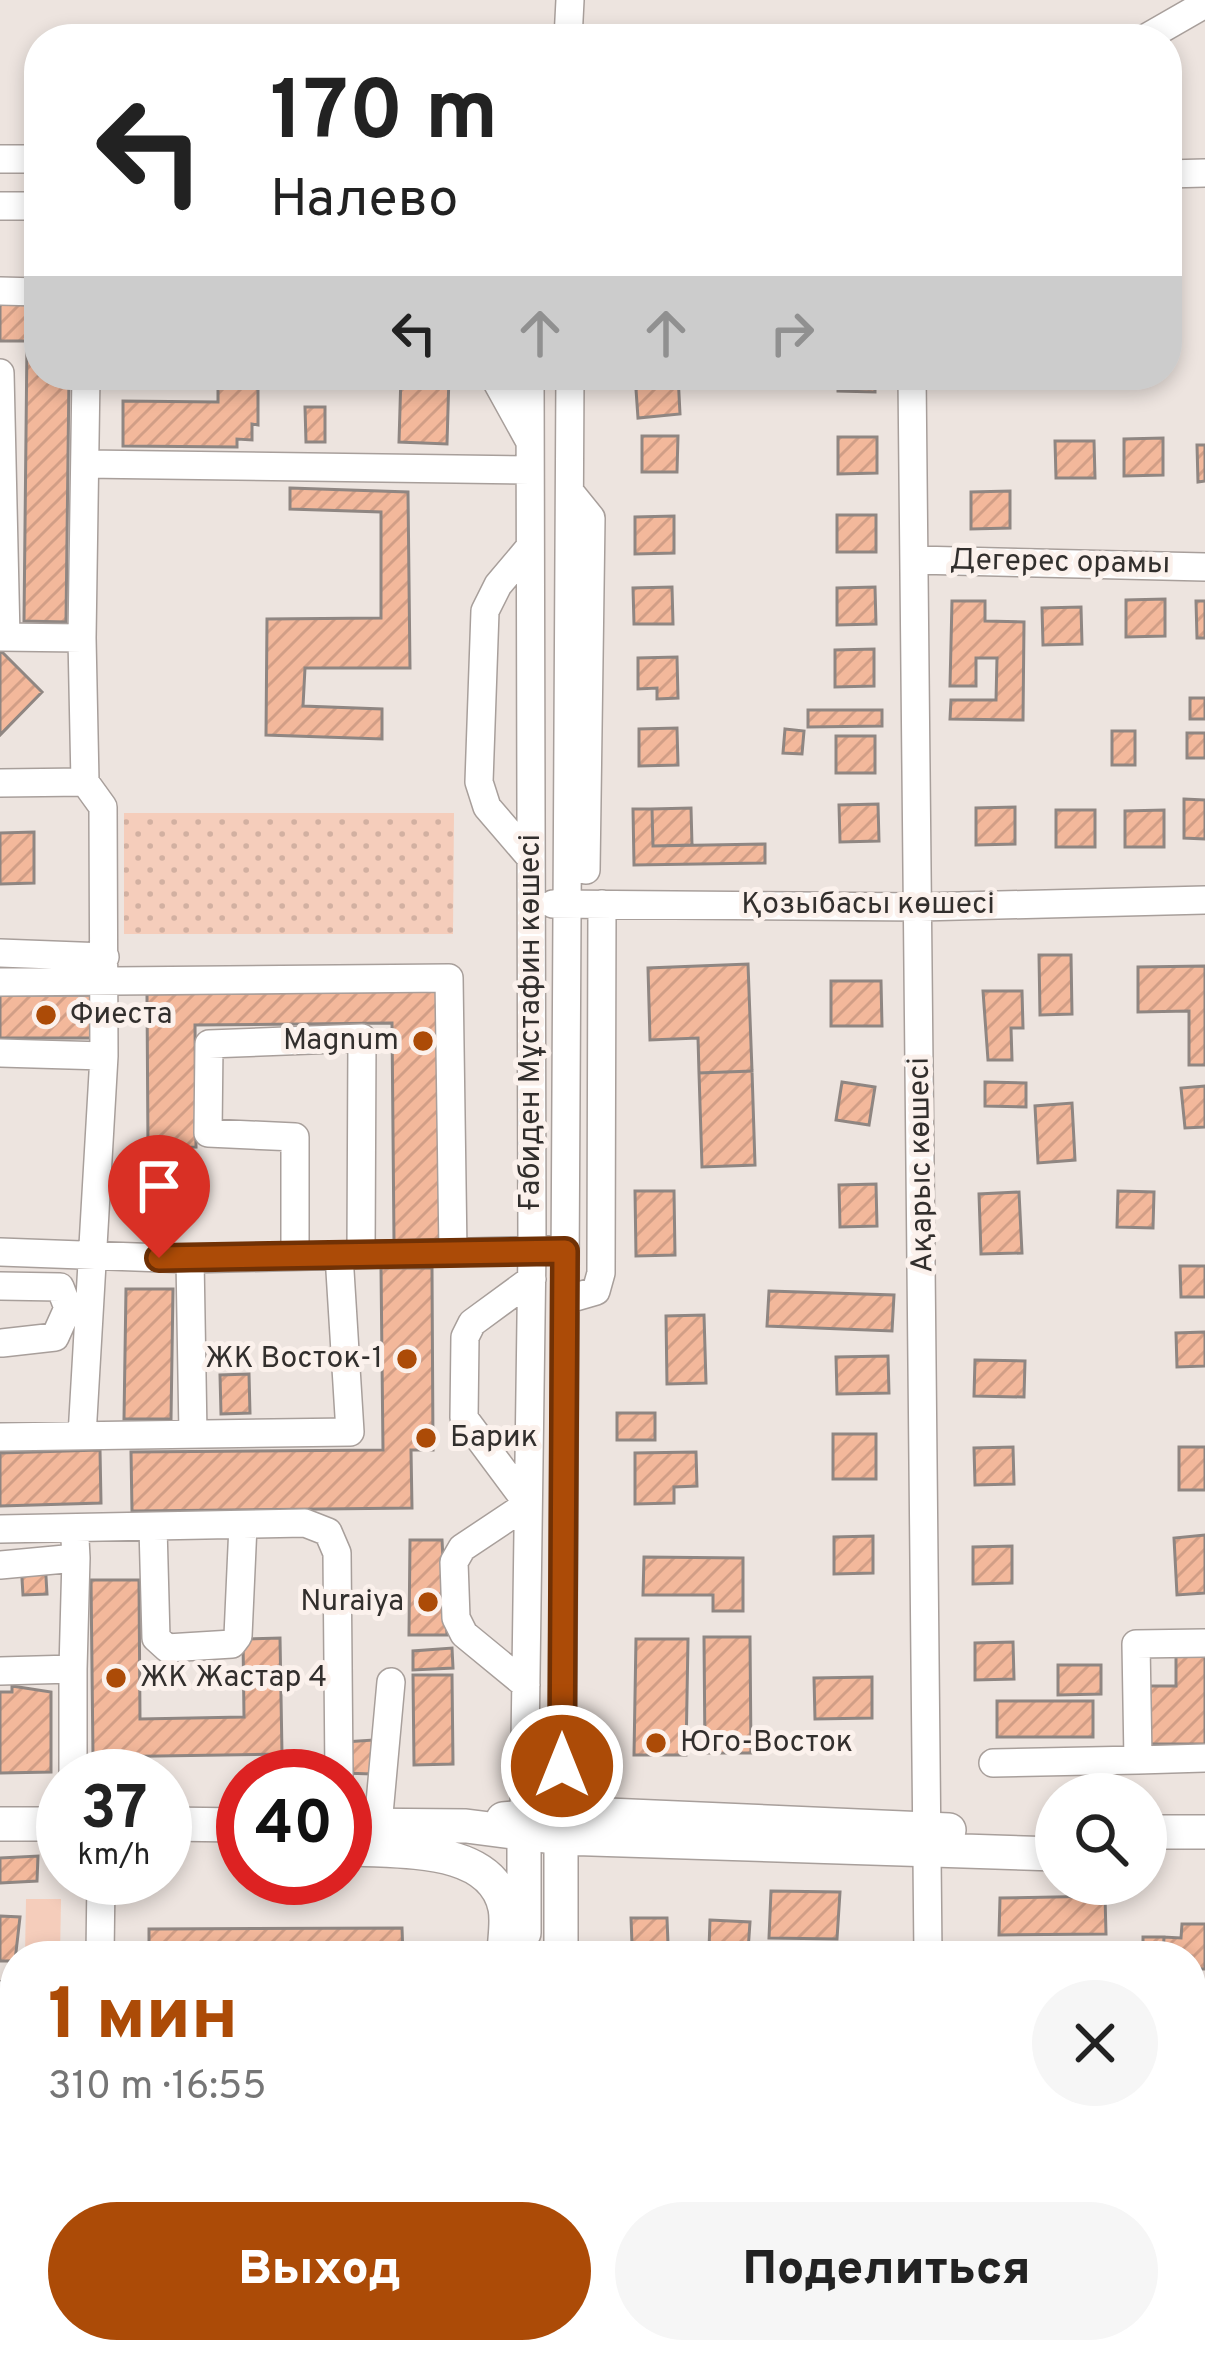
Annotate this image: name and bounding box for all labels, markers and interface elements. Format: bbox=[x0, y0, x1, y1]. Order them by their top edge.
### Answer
text: 170 m bbox=[270, 63, 498, 169]
icon: left bbox=[72, 72, 228, 228]
text: Налево bbox=[270, 167, 458, 236]
icon: left bbox=[381, 300, 447, 366]
icon: ahead bbox=[507, 300, 573, 366]
icon: ahead bbox=[633, 300, 699, 366]
icon: right bbox=[759, 300, 825, 366]
street label: Дегерес орамы bbox=[949, 543, 1171, 583]
street label: Ғабиден Мұстафин көшесі bbox=[513, 834, 550, 1210]
street label: Қозыбасы көшесі bbox=[741, 887, 995, 924]
place label: Фиеста bbox=[70, 997, 172, 1034]
marker: Фиеста bbox=[33, 1002, 59, 1028]
place label: Magnum bbox=[283, 1023, 399, 1060]
marker: Magnum bbox=[410, 1028, 436, 1054]
street label: Ақарыс көшесі bbox=[902, 1057, 942, 1273]
pin bbox=[108, 1135, 210, 1258]
icon: arrive bbox=[126, 1153, 192, 1219]
place label: ЖК Восток-1 bbox=[205, 1341, 383, 1378]
marker: ЖК Восток-1 bbox=[394, 1346, 420, 1372]
place label: Барик bbox=[450, 1420, 538, 1457]
marker: Барик bbox=[413, 1425, 439, 1451]
place label: Nuraiya bbox=[300, 1584, 404, 1621]
marker: Nuraiya bbox=[415, 1589, 441, 1615]
place label: ЖК Жастар 4 bbox=[140, 1660, 327, 1697]
marker: ЖК Жастар 4 bbox=[103, 1665, 129, 1691]
position arrow bbox=[499, 1703, 625, 1829]
place label: Юго-Восток bbox=[680, 1725, 853, 1762]
marker: Юго-Восток bbox=[643, 1730, 669, 1756]
speed limit sign: 40 bbox=[216, 1749, 372, 1905]
map controls bbox=[1035, 1773, 1167, 1905]
button: search bbox=[1035, 1773, 1167, 1905]
text: 37 bbox=[80, 1774, 148, 1850]
text: km/h bbox=[78, 1838, 150, 1875]
text: 1 мин bbox=[48, 1973, 238, 2065]
button: close bbox=[1032, 1980, 1158, 2106]
text: 310 m · 16:55 bbox=[48, 2064, 267, 2113]
button: Выход bbox=[48, 2202, 591, 2340]
button: Поделиться bbox=[615, 2202, 1158, 2340]

